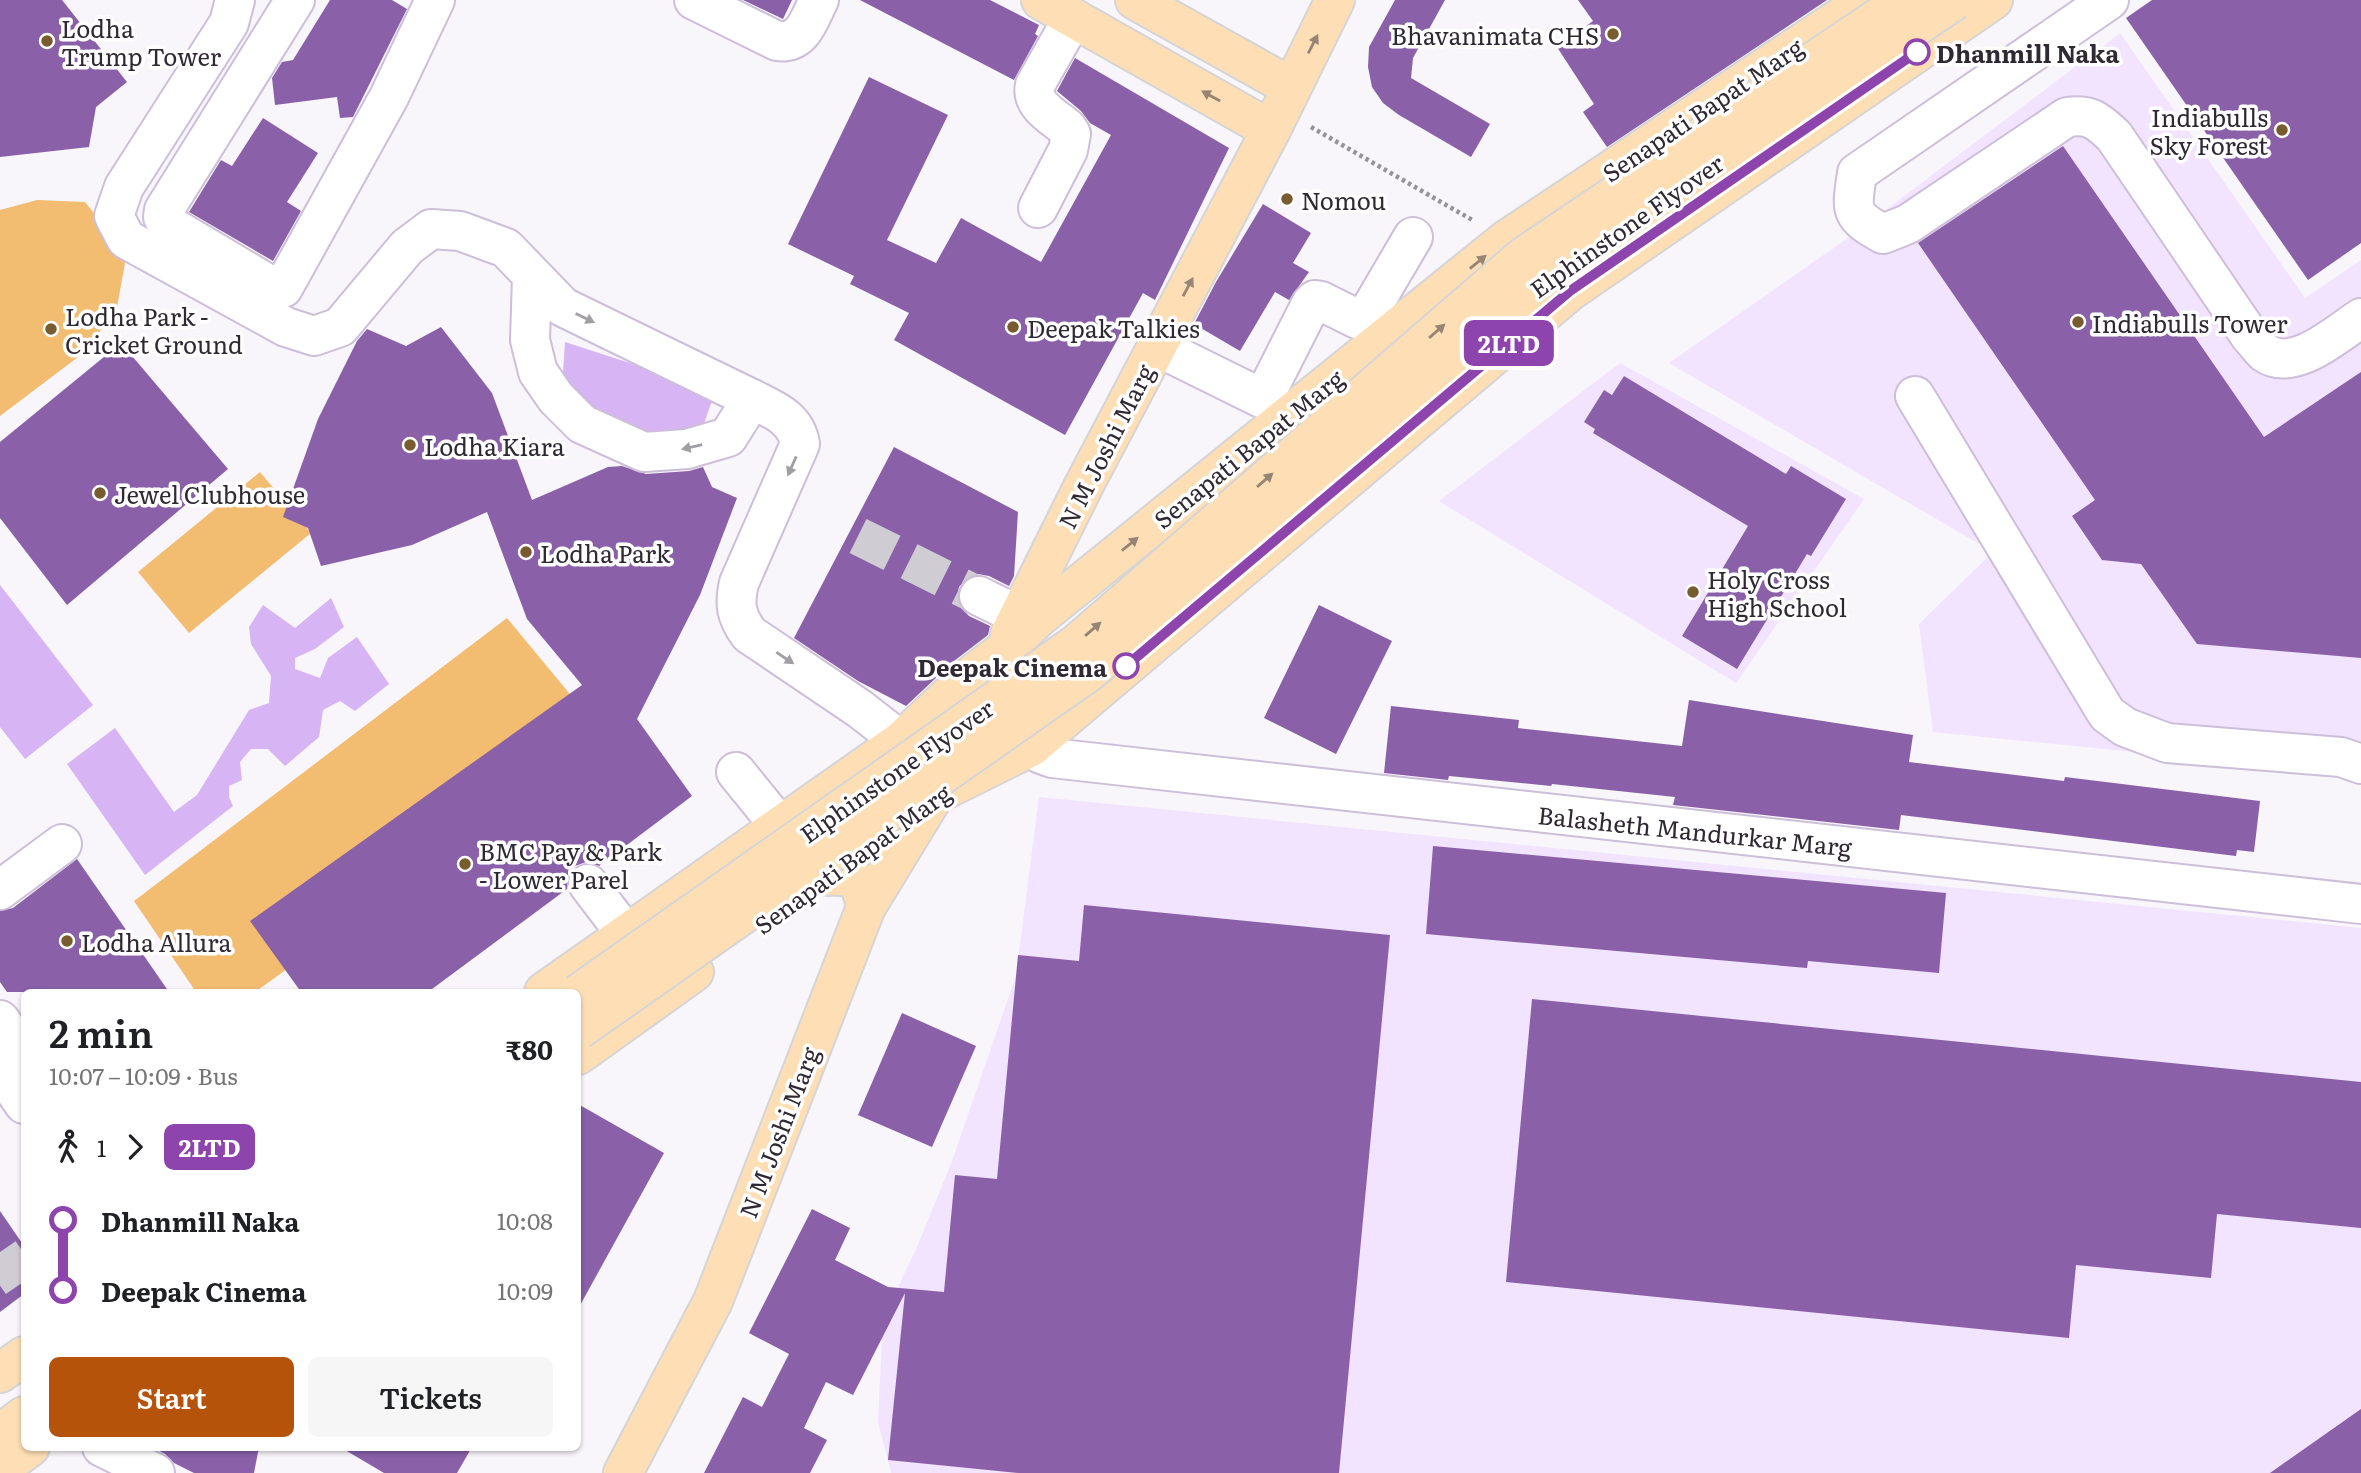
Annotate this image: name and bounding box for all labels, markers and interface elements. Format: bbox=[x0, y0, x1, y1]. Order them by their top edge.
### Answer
place label: Lodha Trump Tower bbox=[61, 10, 222, 73]
place label: Bhavanimata CHS bbox=[1391, 17, 1599, 52]
marker: Bhavanimata CHS bbox=[1605, 26, 1621, 42]
street label: Senapati Bapat Marg bbox=[1594, 28, 1810, 189]
marker: Lodha Trump Tower bbox=[39, 33, 55, 49]
one-way arrow bbox=[1307, 34, 1318, 54]
place label: Dhanmill Naka bbox=[1936, 35, 2119, 70]
marker: Dhanmill Naka bbox=[1904, 39, 1930, 65]
one-way arrow bbox=[1202, 90, 1221, 102]
place label: Indiabulls Sky Forest bbox=[2149, 99, 2268, 162]
marker: Indiabulls Sky Forest bbox=[2274, 122, 2290, 138]
street label: Elphinstone Flyover bbox=[1522, 144, 1731, 305]
place label: Nomou bbox=[1301, 182, 1386, 217]
marker: Nomou bbox=[1279, 191, 1295, 207]
one-way arrow bbox=[1470, 255, 1487, 270]
one-way arrow bbox=[1183, 277, 1194, 297]
place label: Lodha Park - Cricket Ground bbox=[65, 298, 243, 361]
place label: Indiabulls Tower bbox=[2092, 305, 2288, 340]
place label: Deepak Talkies bbox=[1027, 310, 1200, 345]
one-way arrow bbox=[575, 312, 595, 324]
marker: Indiabulls Tower bbox=[2070, 314, 2086, 330]
marker: Deepak Talkies bbox=[1005, 319, 1021, 335]
line badge: 2LTD bbox=[1460, 320, 1558, 366]
marker: Lodha Park - Cricket Ground bbox=[43, 321, 59, 337]
one-way arrow bbox=[1429, 324, 1446, 339]
text: 2LTD bbox=[1478, 325, 1540, 360]
street label: N M Joshi Marg bbox=[1048, 357, 1162, 534]
street label: Senapati Bapat Marg bbox=[1145, 360, 1351, 536]
place label: Lodha Kiara bbox=[424, 428, 565, 463]
marker: Lodha Kiara bbox=[402, 437, 418, 453]
one-way arrow bbox=[681, 441, 703, 452]
one-way arrow bbox=[786, 455, 797, 476]
one-way arrow bbox=[1257, 473, 1274, 488]
place label: Jewel Clubhouse bbox=[114, 476, 305, 511]
marker: Jewel Clubhouse bbox=[92, 485, 108, 501]
place label: Lodha Park bbox=[540, 535, 671, 570]
one-way arrow bbox=[1120, 536, 1138, 551]
marker: Lodha Park bbox=[518, 544, 534, 560]
place label: Holy Cross High School bbox=[1707, 561, 1847, 624]
marker: Holy Cross High School bbox=[1685, 584, 1701, 600]
one-way arrow bbox=[1085, 622, 1102, 637]
place label: Deepak Cinema bbox=[917, 649, 1107, 684]
one-way arrow bbox=[775, 652, 795, 665]
marker: Deepak Cinema bbox=[1113, 653, 1139, 679]
street label: Elphinstone Flyover bbox=[792, 689, 1001, 850]
street label: Senapati Bapat Marg bbox=[746, 774, 958, 941]
street label: Balasheth Mandurkar Marg bbox=[1536, 796, 1854, 864]
place label: BMC Pay & Park - Lower Parel bbox=[479, 833, 662, 896]
marker: BMC Pay & Park - Lower Parel bbox=[457, 856, 473, 872]
place label: Lodha Allura bbox=[81, 924, 232, 959]
marker: Lodha Allura bbox=[59, 933, 75, 949]
text: 2 min bbox=[49, 1003, 153, 1060]
text: ₹80 bbox=[506, 1029, 553, 1068]
street label: N M Joshi Marg bbox=[729, 1041, 827, 1222]
text: 10:07 – 10:09 · Bus bbox=[49, 1058, 238, 1092]
icon: walk bbox=[49, 1128, 87, 1166]
icon: forward bbox=[116, 1128, 154, 1166]
text: 2LTD bbox=[178, 1129, 241, 1164]
text: 1 bbox=[97, 1130, 106, 1164]
text: Dhanmill Naka bbox=[101, 1201, 300, 1240]
text: 10:08 bbox=[497, 1203, 553, 1237]
text: Deepak Cinema bbox=[101, 1271, 307, 1310]
text: 10:09 bbox=[497, 1273, 553, 1307]
button: Start bbox=[49, 1357, 294, 1437]
button: Tickets bbox=[308, 1357, 553, 1437]

